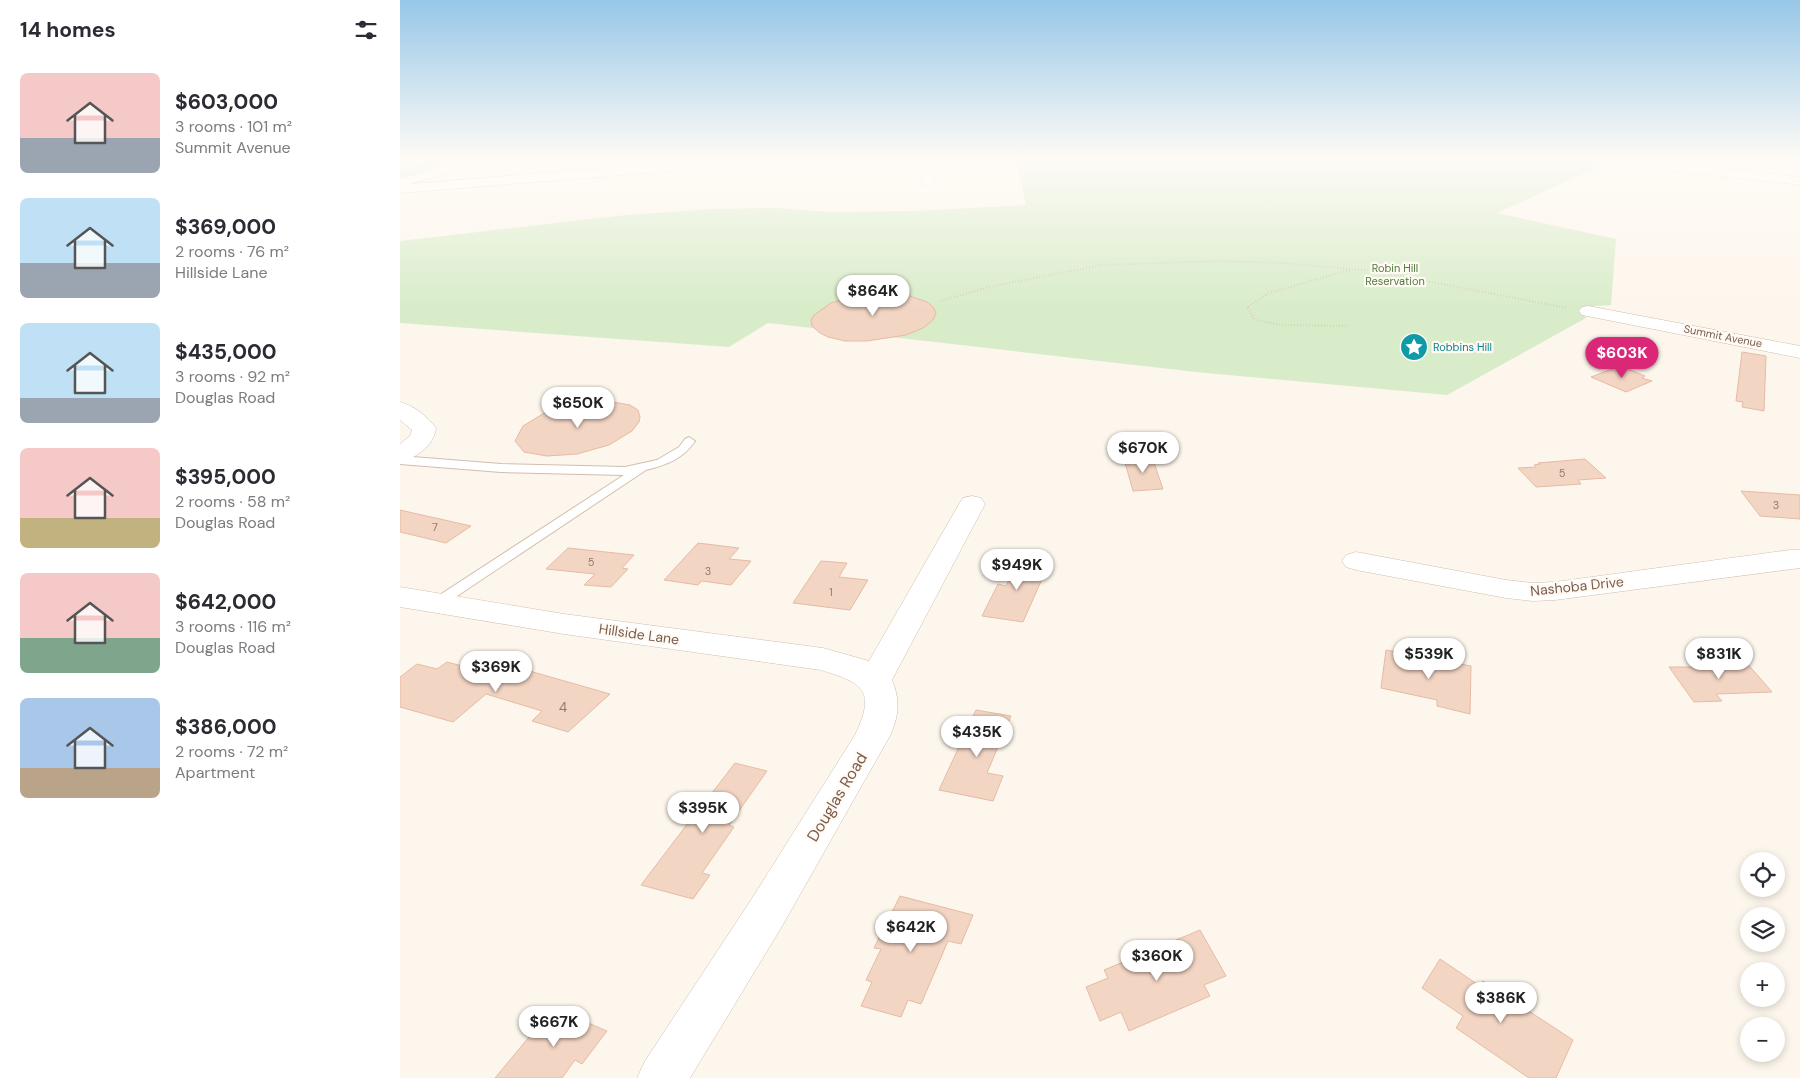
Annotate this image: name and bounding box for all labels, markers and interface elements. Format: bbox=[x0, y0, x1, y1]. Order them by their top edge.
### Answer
text: 14 homes bbox=[20, 16, 116, 44]
icon: filters bbox=[352, 16, 380, 44]
text: $603,000 bbox=[175, 88, 278, 116]
icon: home bbox=[60, 93, 120, 153]
text: 3 rooms · 101 m² bbox=[175, 116, 292, 137]
text: Summit Avenue bbox=[175, 137, 291, 158]
text: $369,000 bbox=[175, 213, 276, 241]
icon: home bbox=[60, 218, 120, 278]
text: 2 rooms · 76 m² bbox=[175, 241, 289, 262]
park label: Robin Hill Reservation bbox=[1365, 261, 1425, 288]
text: Hillside Lane bbox=[175, 262, 268, 283]
pin: $864K bbox=[838, 274, 908, 317]
text: $864K bbox=[848, 280, 898, 301]
street label: Summit Avenue bbox=[1683, 322, 1763, 350]
place icon: Robbins Hill bbox=[1399, 332, 1429, 362]
pin: $603K bbox=[1587, 336, 1657, 379]
text: $435,000 bbox=[175, 338, 277, 366]
place label: Robbins Hill bbox=[1433, 340, 1492, 354]
text: $603K bbox=[1596, 342, 1648, 363]
icon: home bbox=[60, 343, 120, 403]
text: 3 rooms · 92 m² bbox=[175, 366, 290, 387]
pin: $650K bbox=[543, 386, 613, 429]
text: Douglas Road bbox=[175, 387, 275, 408]
text: $650K bbox=[552, 392, 604, 413]
pin: $670K bbox=[1108, 432, 1178, 474]
text: $670K bbox=[1118, 437, 1168, 458]
text: $395,000 bbox=[175, 463, 276, 491]
house number: 5 bbox=[1559, 466, 1566, 480]
icon: home bbox=[60, 468, 120, 528]
text: 2 rooms · 58 m² bbox=[175, 491, 290, 512]
house number: 3 bbox=[1773, 498, 1779, 512]
text: Douglas Road bbox=[175, 512, 275, 533]
house number: 7 bbox=[432, 520, 438, 534]
pin: $949K bbox=[982, 548, 1052, 591]
text: $949K bbox=[992, 554, 1042, 575]
house number: 5 bbox=[588, 555, 595, 569]
house number: 3 bbox=[705, 564, 711, 578]
street label: Nashoba Drive bbox=[1529, 572, 1625, 600]
house number: 1 bbox=[829, 585, 833, 599]
text: $642,000 bbox=[175, 588, 276, 616]
icon: home bbox=[60, 593, 120, 653]
text: 3 rooms · 116 m² bbox=[175, 616, 291, 637]
street label: Hillside Lane bbox=[598, 619, 680, 649]
text: Douglas Road bbox=[175, 637, 275, 658]
pin: $539K bbox=[1394, 638, 1464, 680]
pin: $831K bbox=[1684, 638, 1754, 680]
text: $539K bbox=[1404, 643, 1454, 664]
text: $831K bbox=[1696, 643, 1742, 664]
pin: $369K bbox=[461, 650, 531, 693]
text: $369K bbox=[471, 656, 521, 677]
house number: 4 bbox=[559, 698, 568, 716]
text: $386,000 bbox=[175, 713, 276, 741]
pin: $435K bbox=[942, 716, 1012, 758]
icon: home bbox=[60, 718, 120, 778]
text: $435K bbox=[952, 721, 1002, 742]
text: 2 rooms · 72 m² bbox=[175, 741, 288, 762]
street label: Douglas Road bbox=[802, 749, 872, 845]
text: Apartment bbox=[175, 762, 255, 783]
pin: $395K bbox=[668, 792, 738, 834]
text: $395K bbox=[678, 797, 728, 818]
map controls bbox=[1740, 852, 1785, 1062]
button: locate bbox=[1740, 852, 1785, 897]
button: layers bbox=[1740, 907, 1785, 952]
pin: $642K bbox=[876, 910, 946, 953]
text: $642K bbox=[886, 916, 936, 937]
pin: $360K bbox=[1122, 940, 1192, 982]
text: $360K bbox=[1131, 945, 1183, 966]
button: + bbox=[1740, 962, 1785, 1007]
pin: $386K bbox=[1466, 982, 1536, 1024]
text: $386K bbox=[1476, 987, 1526, 1008]
pin: $667K bbox=[519, 1006, 589, 1048]
text: $667K bbox=[530, 1011, 578, 1032]
button: − bbox=[1740, 1017, 1785, 1062]

